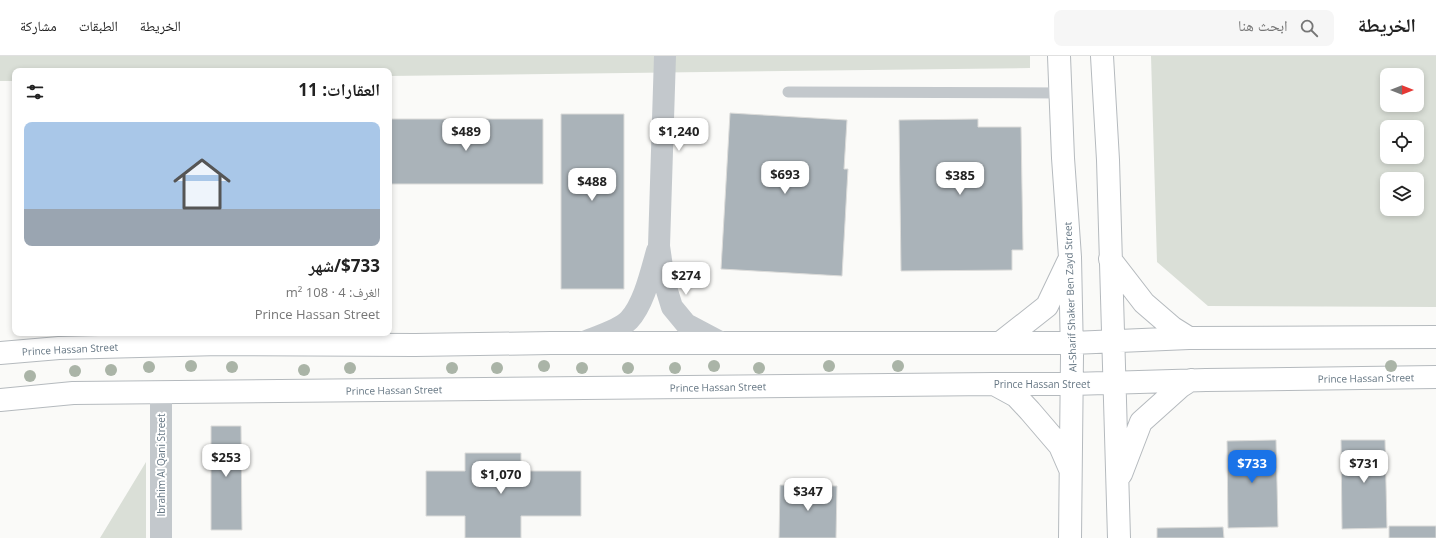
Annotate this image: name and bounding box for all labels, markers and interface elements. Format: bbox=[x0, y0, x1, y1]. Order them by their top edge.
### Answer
search box bbox=[1054, 10, 1334, 46]
text: الخريطة bbox=[1358, 12, 1416, 38]
text: ابحث هنا bbox=[1238, 15, 1288, 35]
text: مشاركة bbox=[20, 16, 57, 35]
text: الطبقات bbox=[79, 16, 118, 35]
text: الخريطة bbox=[140, 16, 181, 35]
icon: search bbox=[1298, 17, 1320, 39]
north arrow bbox=[1380, 68, 1424, 112]
map controls bbox=[1380, 68, 1424, 216]
text: العقارات: 11 bbox=[298, 78, 380, 101]
icon: filters bbox=[24, 81, 46, 103]
pin: $489 bbox=[442, 118, 490, 152]
pin: $1,240 bbox=[646, 118, 712, 152]
button: locate bbox=[1380, 120, 1424, 164]
text: $489 bbox=[451, 122, 481, 140]
text: $1,240 bbox=[659, 122, 699, 140]
icon: home bbox=[166, 148, 238, 220]
pin: $693 bbox=[761, 161, 809, 195]
pin: $385 bbox=[936, 162, 984, 196]
text: $693 bbox=[770, 165, 800, 183]
text: $385 bbox=[945, 166, 975, 184]
pin: $488 bbox=[568, 168, 616, 202]
text: $488 bbox=[577, 172, 607, 190]
button: layers bbox=[1380, 172, 1424, 216]
street label: Al-Sharif Shaker Ben Zayd Street bbox=[1060, 221, 1080, 372]
text: $733/شهر bbox=[309, 254, 380, 277]
pin: $274 bbox=[662, 262, 710, 296]
text: $274 bbox=[671, 266, 701, 284]
text: الغرف: 4 · 108 m² bbox=[286, 283, 380, 301]
text: Prince Hassan Street bbox=[255, 305, 380, 323]
street label: Prince Hassan Street bbox=[21, 339, 119, 359]
street label: Prince Hassan Street bbox=[1318, 370, 1415, 386]
street label: Prince Hassan Street bbox=[994, 377, 1091, 391]
street label: Prince Hassan Street bbox=[670, 379, 767, 395]
street label: Prince Hassan Street bbox=[346, 382, 443, 398]
street label: Ibrahim Al Qani Street bbox=[154, 413, 168, 517]
pin: $253 bbox=[202, 444, 250, 478]
text: $253 bbox=[211, 448, 241, 466]
pin: $733 bbox=[1228, 450, 1276, 484]
pin: $731 bbox=[1340, 450, 1388, 484]
text: $733 bbox=[1237, 454, 1267, 472]
text: $731 bbox=[1349, 454, 1379, 472]
pin: $1,070 bbox=[468, 461, 534, 495]
text: $1,070 bbox=[481, 465, 521, 483]
pin: $347 bbox=[784, 478, 832, 512]
text: $347 bbox=[793, 482, 823, 500]

